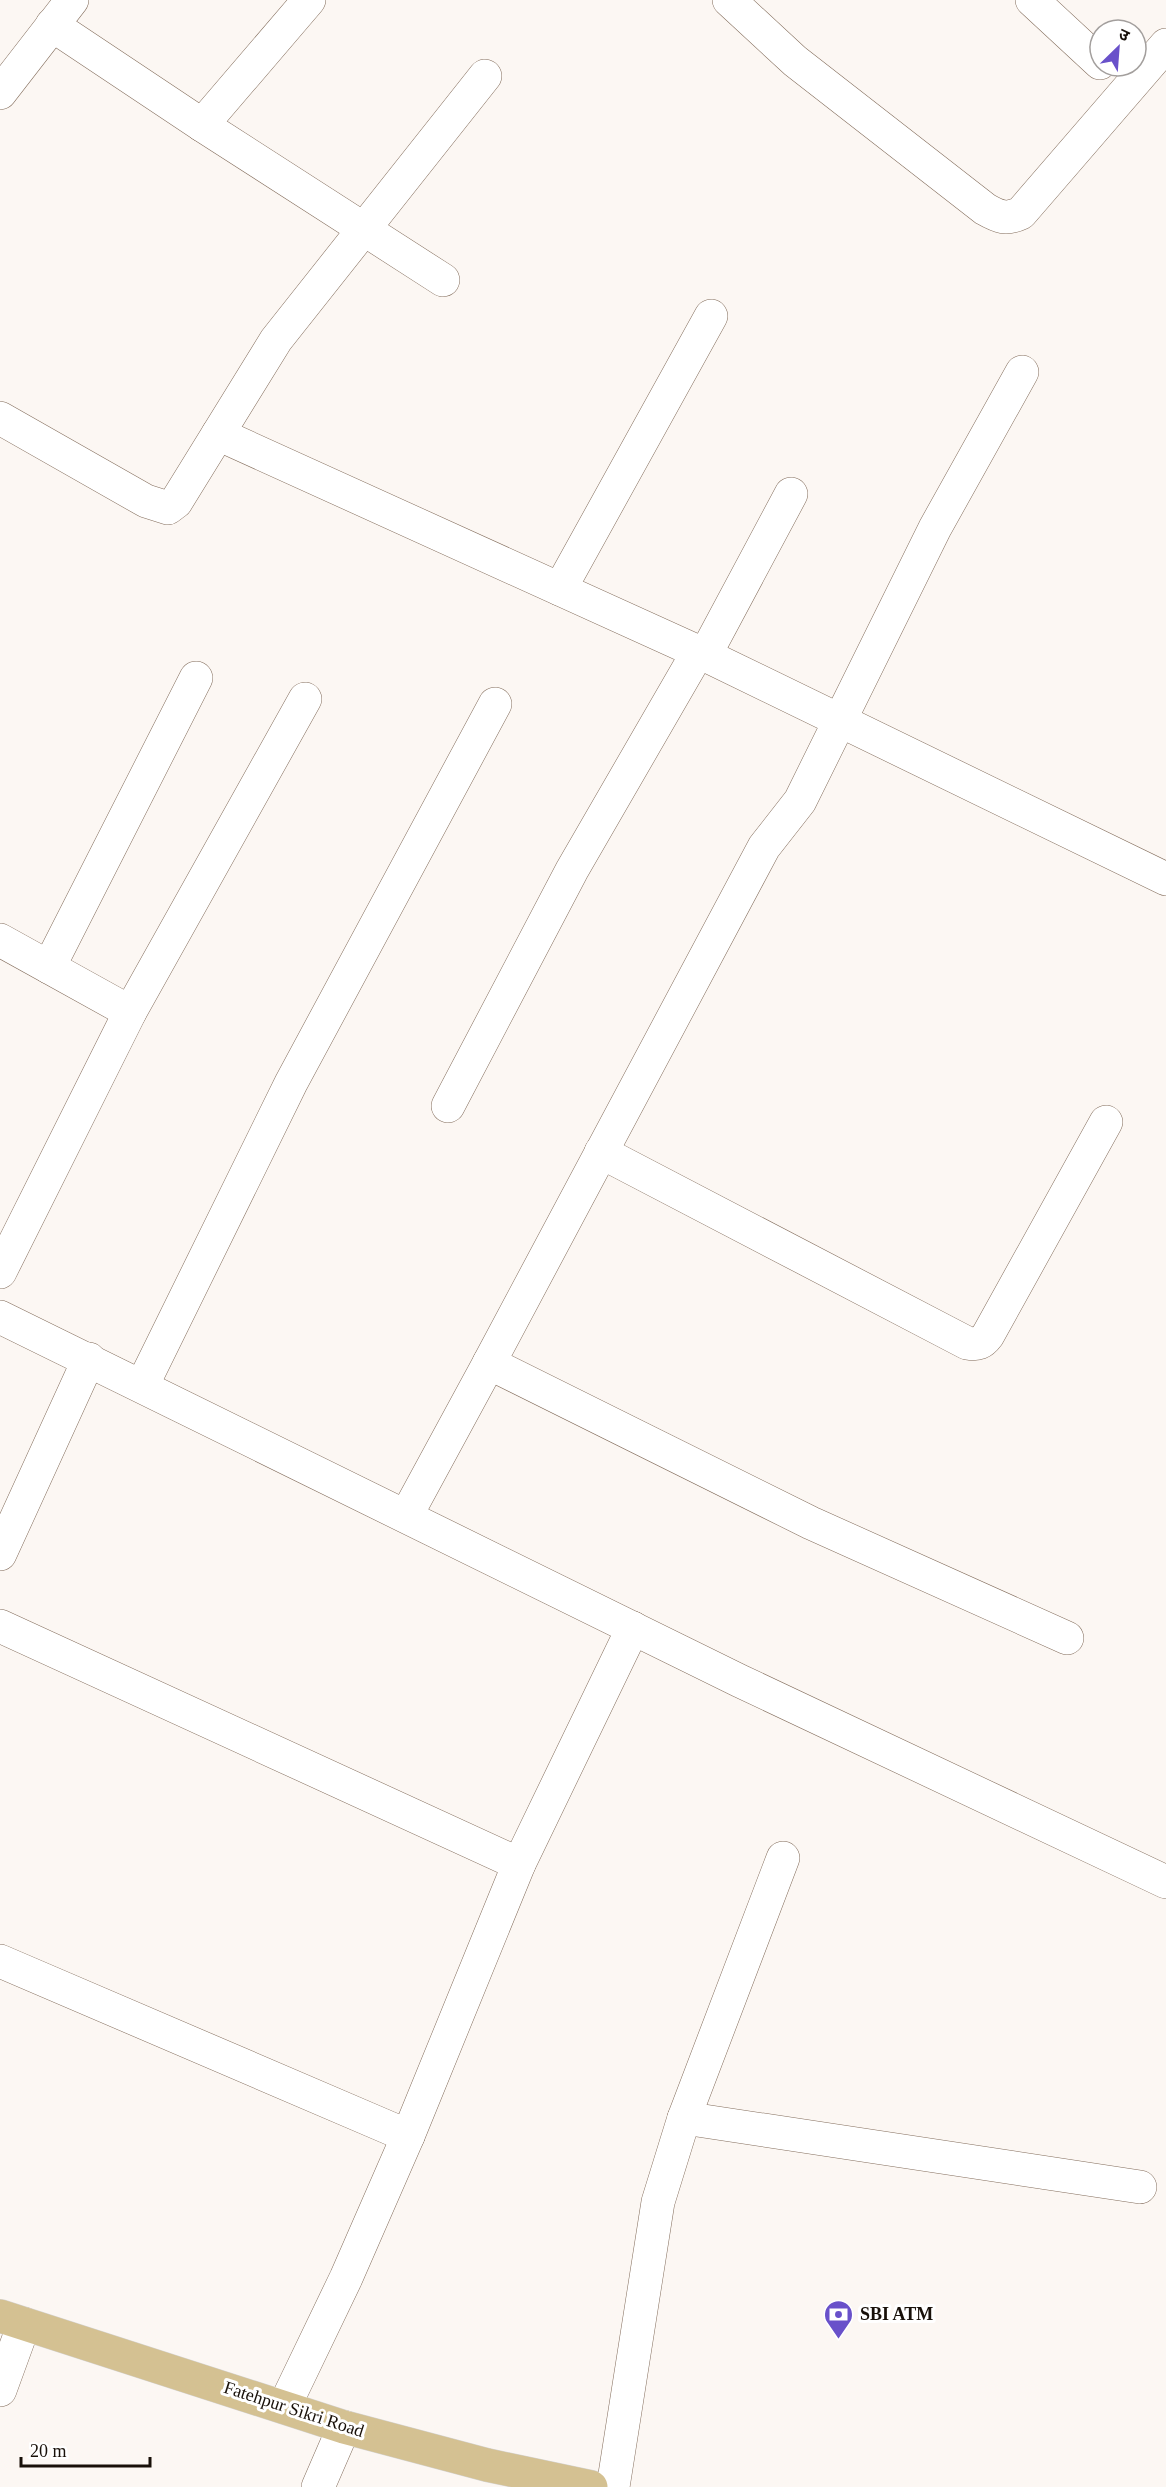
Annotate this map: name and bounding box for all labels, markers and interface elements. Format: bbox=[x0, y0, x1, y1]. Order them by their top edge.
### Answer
north arrow bbox=[1088, 18, 1148, 78]
text: उ bbox=[1116, 25, 1133, 45]
bank icon: SBI ATM bbox=[823, 2298, 855, 2340]
place label: SBI ATM bbox=[860, 2304, 933, 2324]
street label: Fatehpur Sikri Road bbox=[221, 2377, 367, 2441]
scale bar bbox=[21, 2430, 150, 2468]
text: 20 m bbox=[30, 2441, 67, 2461]

